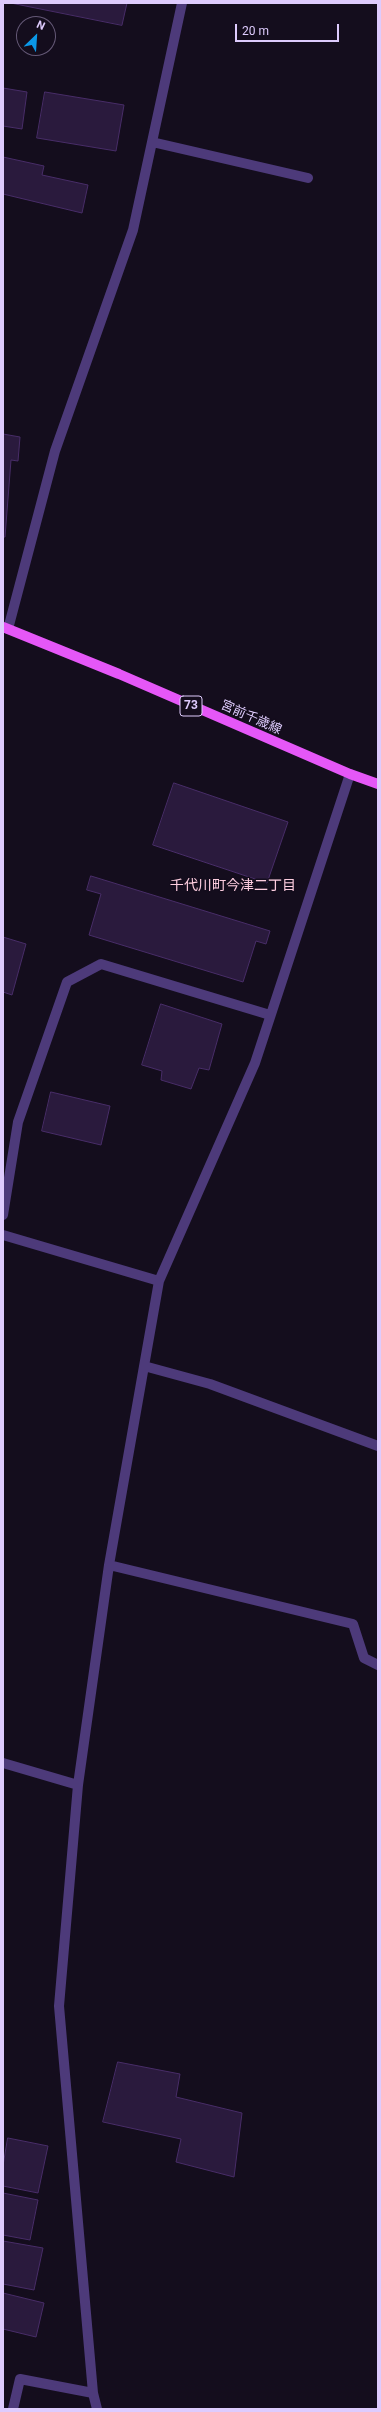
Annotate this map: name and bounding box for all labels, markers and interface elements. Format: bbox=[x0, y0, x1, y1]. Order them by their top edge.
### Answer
north arrow bbox=[16, 16, 56, 56]
scale bar bbox=[237, 16, 341, 42]
text: N bbox=[35, 18, 47, 33]
text: 20 m bbox=[242, 24, 269, 38]
road number: 73 bbox=[180, 696, 202, 716]
street label: 宮前千歳線 bbox=[218, 698, 284, 738]
district label: 千代川町今津二丁目 bbox=[170, 878, 296, 894]

